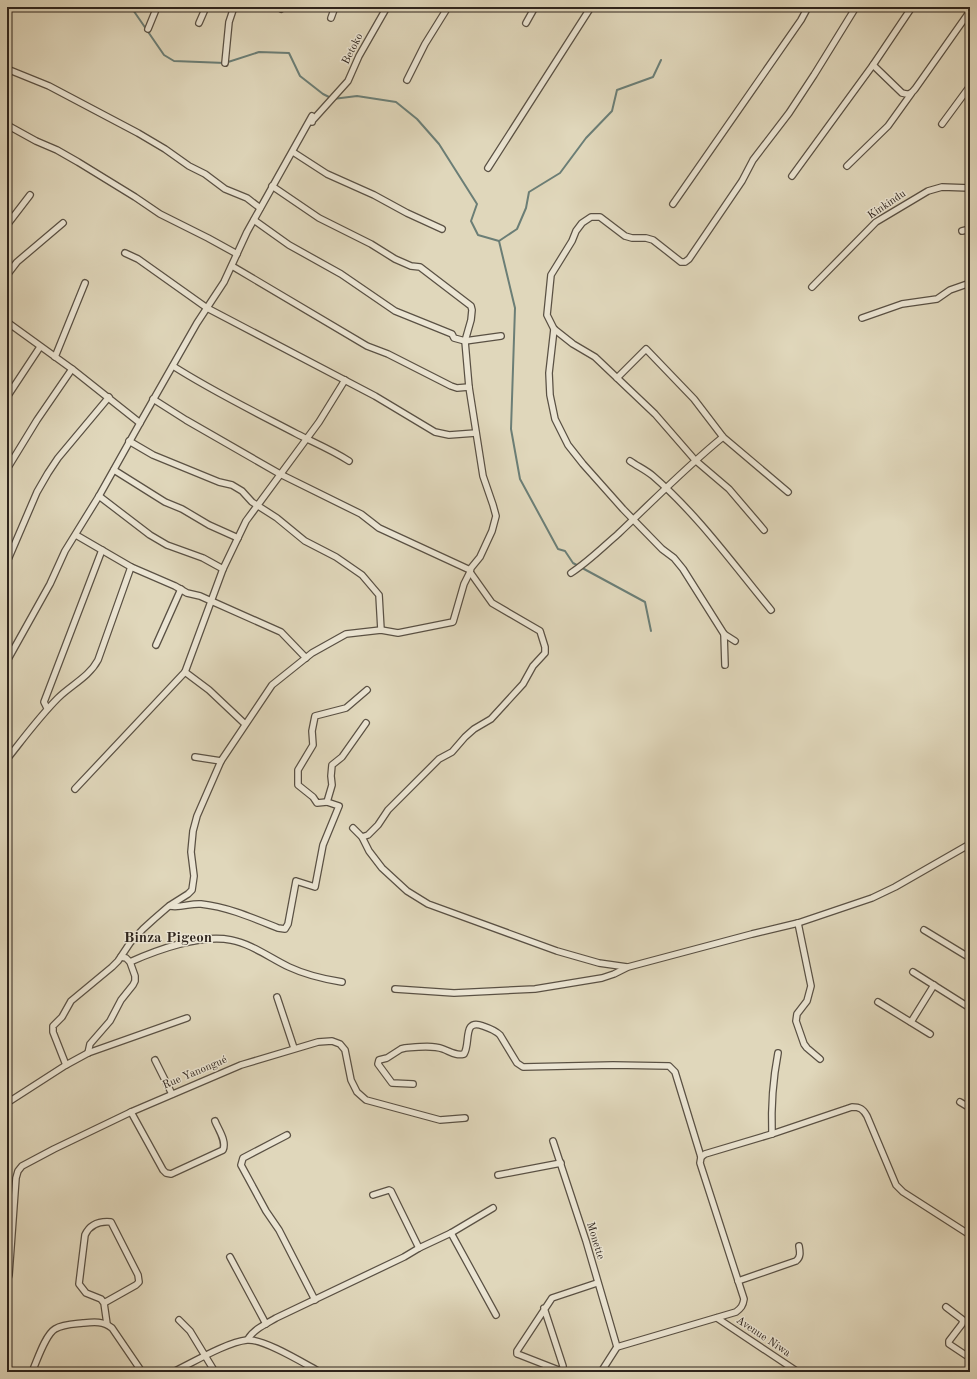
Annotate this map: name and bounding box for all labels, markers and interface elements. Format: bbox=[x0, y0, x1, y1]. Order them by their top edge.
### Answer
street label: Betoko bbox=[341, 32, 365, 66]
street label: Kinkindu bbox=[866, 188, 908, 222]
district label: Binza Pigeon bbox=[124, 931, 212, 946]
street label: Rue Yanongué bbox=[161, 1054, 229, 1092]
street label: Monette bbox=[584, 1221, 606, 1261]
street label: Avenue Niwa bbox=[734, 1315, 793, 1360]

